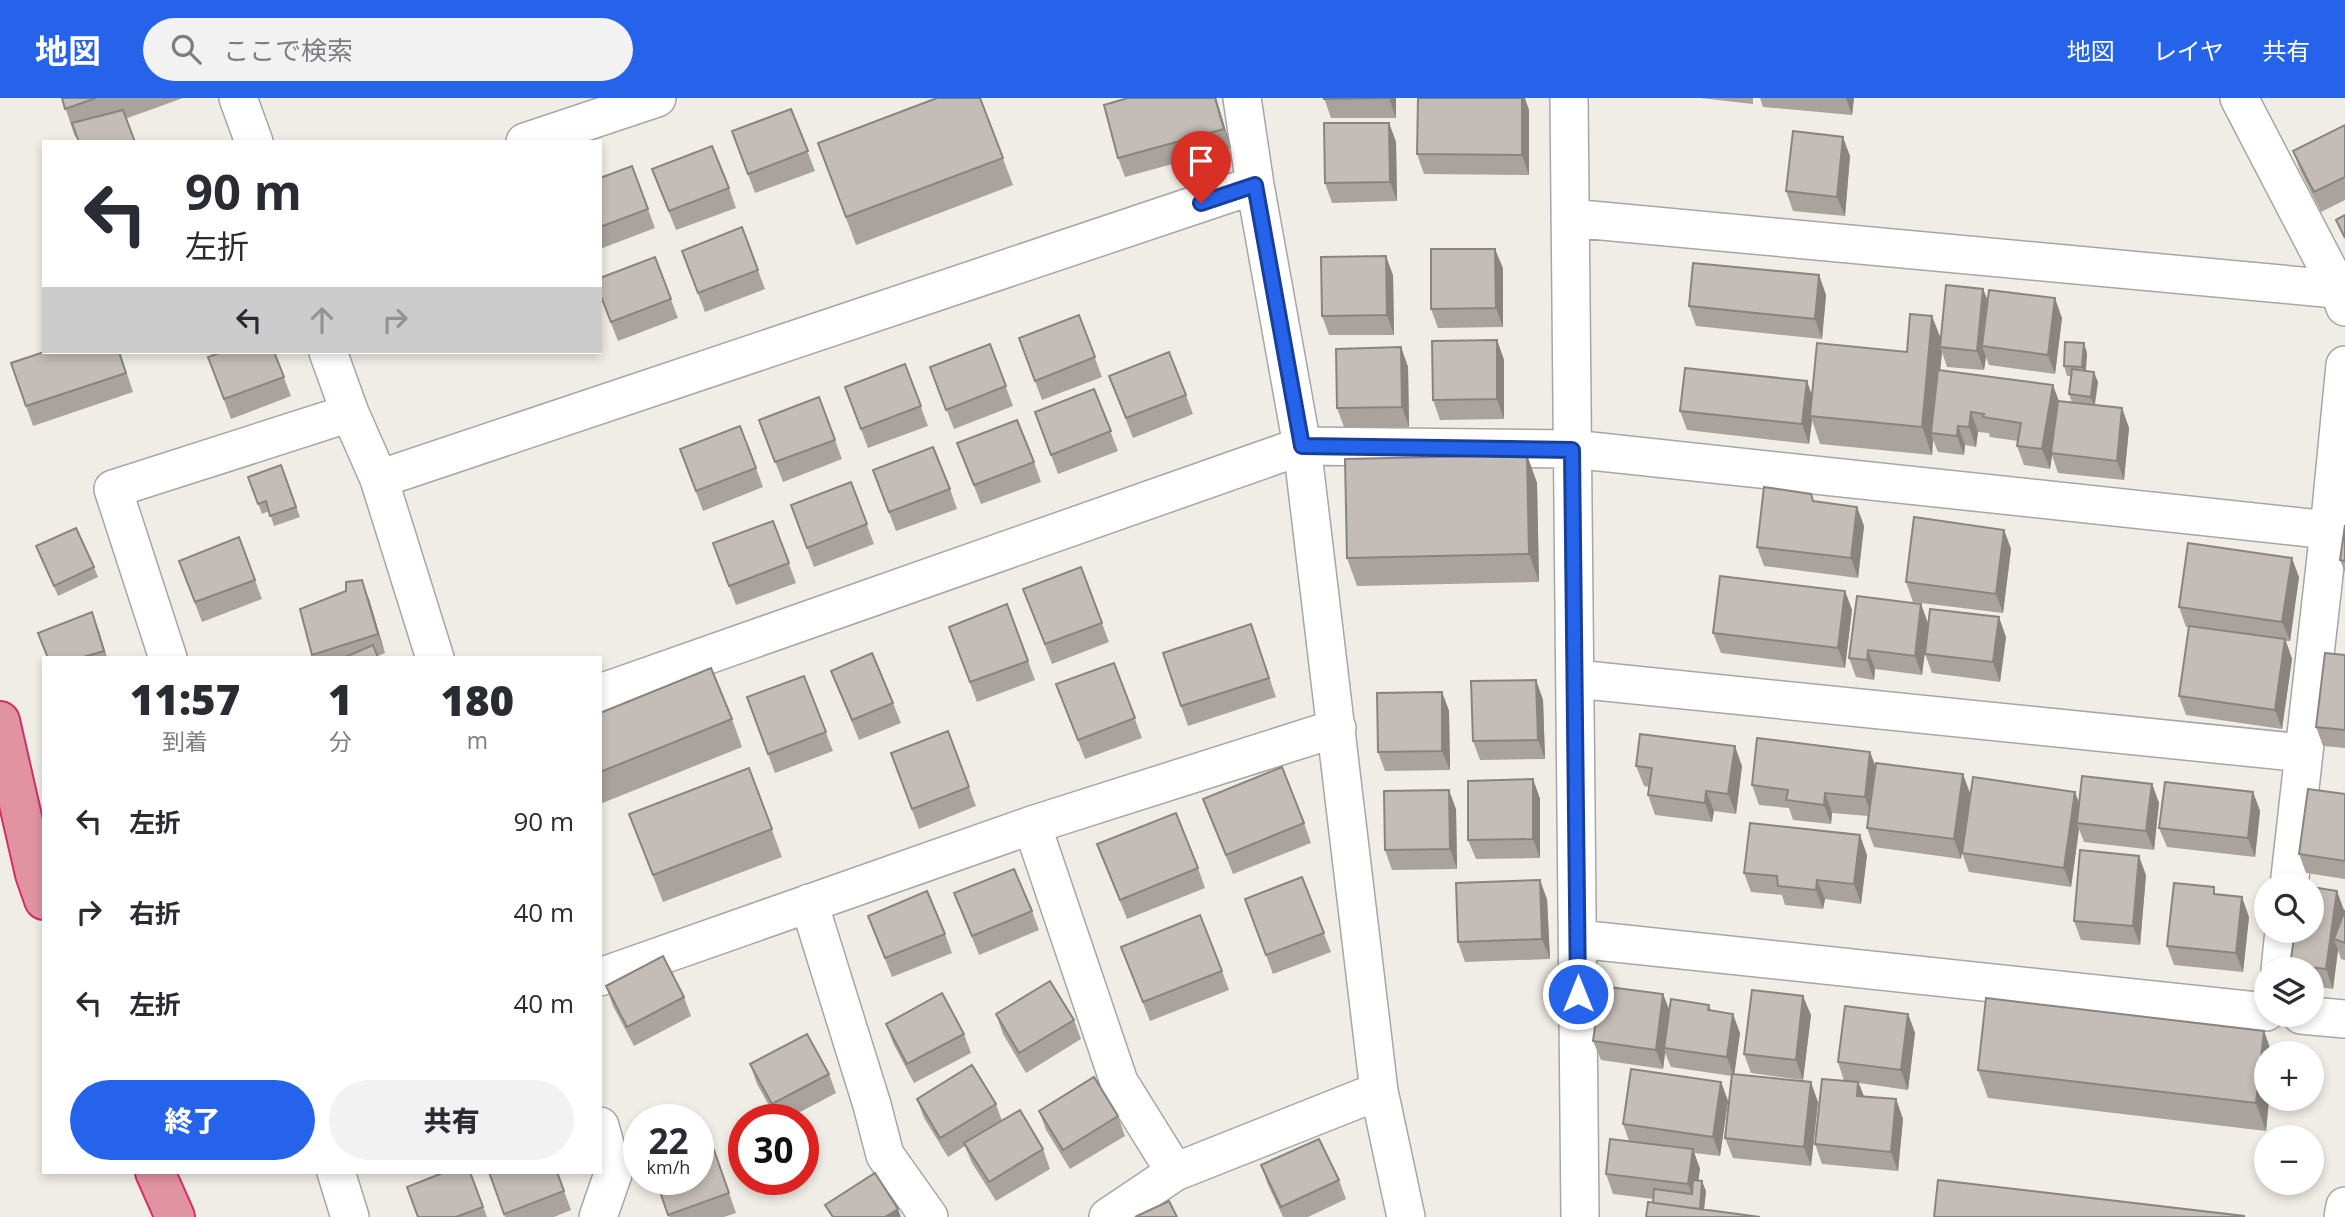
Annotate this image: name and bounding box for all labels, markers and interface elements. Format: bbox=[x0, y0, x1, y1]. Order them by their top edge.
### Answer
search box bbox=[143, 18, 633, 81]
text: 地図 bbox=[35, 28, 101, 73]
icon: search bbox=[167, 30, 205, 68]
text: ここで検索 bbox=[223, 32, 353, 68]
text: 地図 bbox=[2067, 34, 2115, 67]
text: レイヤ bbox=[2153, 34, 2224, 67]
text: 共有 bbox=[2262, 34, 2310, 67]
pin bbox=[1171, 131, 1231, 203]
icon: arrive bbox=[1182, 142, 1220, 180]
text: 90 m bbox=[185, 158, 302, 224]
icon: left bbox=[70, 168, 161, 259]
text: 左折 bbox=[185, 224, 249, 267]
icon: left bbox=[230, 301, 268, 339]
icon: ahead bbox=[303, 301, 341, 339]
icon: right bbox=[376, 301, 414, 339]
text: 11:57 bbox=[130, 670, 240, 727]
text: 1 bbox=[328, 670, 353, 727]
text: 180 bbox=[440, 671, 514, 728]
text: m bbox=[467, 724, 488, 756]
text: 到着 bbox=[162, 725, 208, 757]
text: 分 bbox=[329, 725, 352, 757]
icon: left bbox=[70, 802, 108, 840]
text: 90 m bbox=[513, 803, 574, 839]
text: 左折 bbox=[129, 804, 181, 840]
map controls bbox=[2254, 873, 2324, 1195]
button: search bbox=[2254, 873, 2324, 943]
icon: right bbox=[70, 893, 108, 931]
text: 40 m bbox=[513, 894, 574, 930]
text: 右折 bbox=[129, 895, 181, 931]
position arrow bbox=[1541, 957, 1615, 1031]
button: layers bbox=[2254, 957, 2324, 1027]
icon: left bbox=[70, 984, 108, 1022]
text: 40 m bbox=[513, 985, 574, 1021]
text: 左折 bbox=[129, 986, 181, 1022]
button: + bbox=[2254, 1041, 2324, 1111]
button: 終了 bbox=[70, 1080, 315, 1160]
button: 共有 bbox=[329, 1080, 574, 1160]
speed limit sign: 30 bbox=[728, 1104, 819, 1195]
text: 22 bbox=[648, 1117, 689, 1164]
button: − bbox=[2254, 1125, 2324, 1195]
text: km/h bbox=[647, 1155, 690, 1179]

